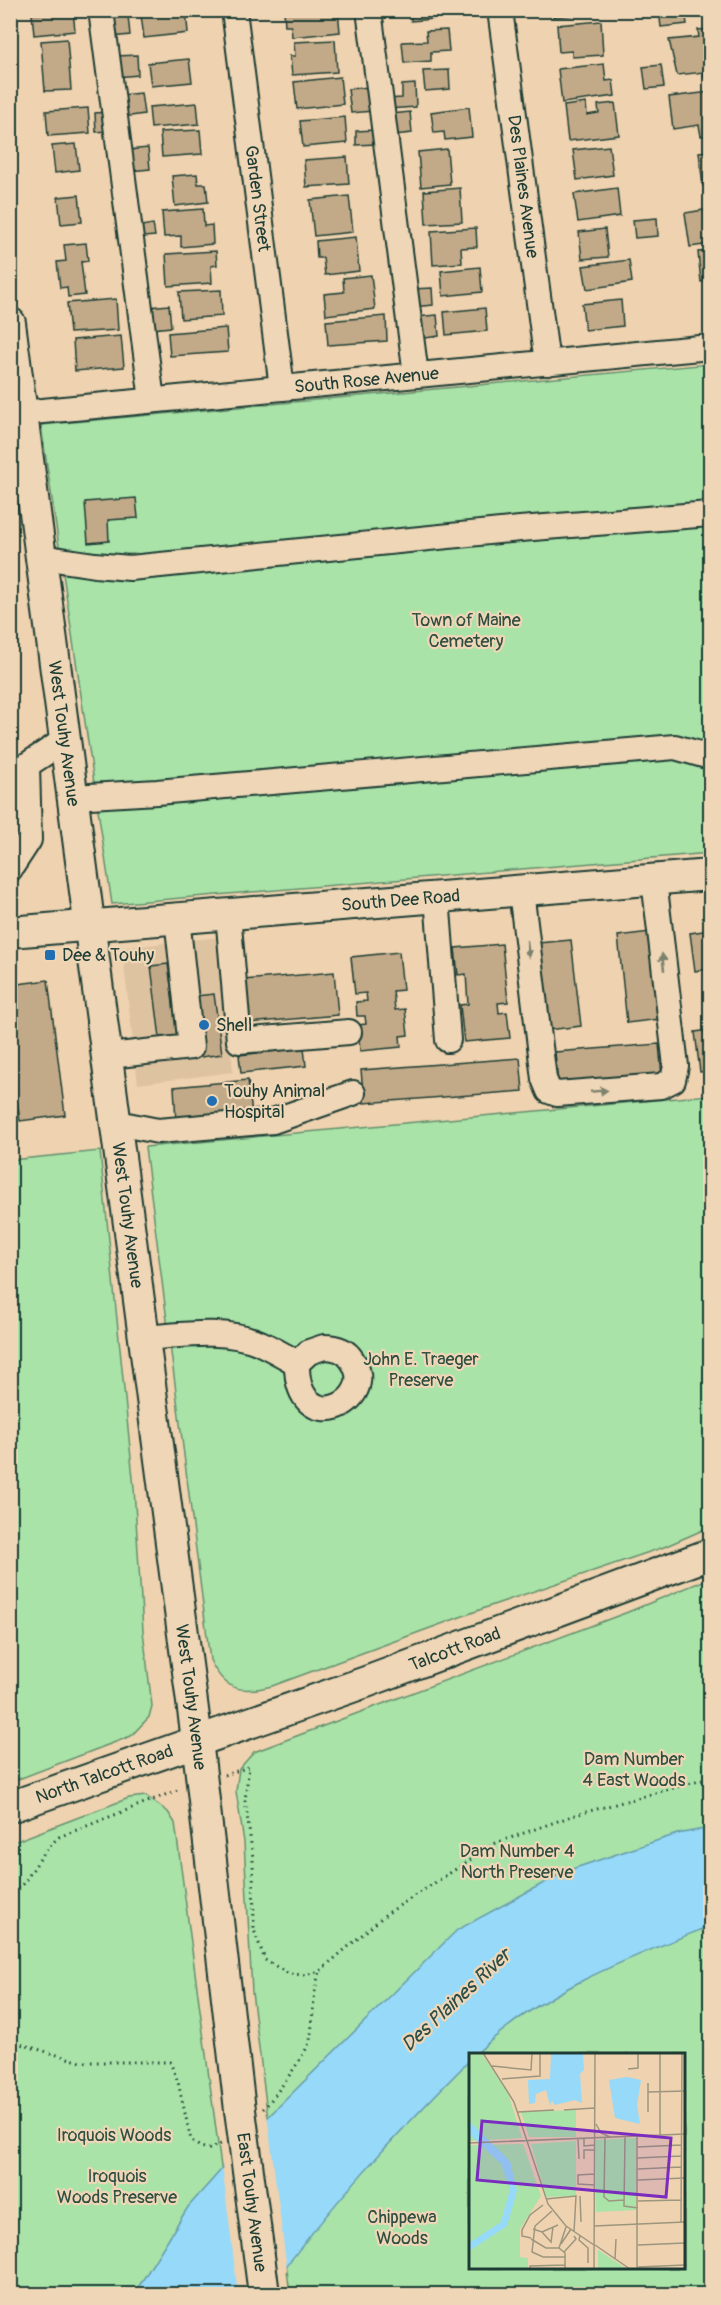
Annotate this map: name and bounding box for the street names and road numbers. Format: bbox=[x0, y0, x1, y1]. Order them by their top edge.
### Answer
street label: Des Plaines Avenue bbox=[503, 113, 544, 260]
street label: Garden Street bbox=[240, 144, 276, 254]
street label: South Rose Avenue bbox=[293, 362, 440, 398]
street label: West Touhy Avenue bbox=[43, 659, 85, 808]
street label: South Dee Road bbox=[340, 884, 461, 916]
street label: West Touhy Avenue bbox=[107, 1141, 149, 1290]
street label: Talcott Road bbox=[406, 1621, 504, 1677]
street label: West Touhy Avenue bbox=[170, 1623, 212, 1771]
street label: North Talcott Road bbox=[33, 1739, 176, 1809]
street label: East Touhy Avenue bbox=[232, 2131, 273, 2273]

